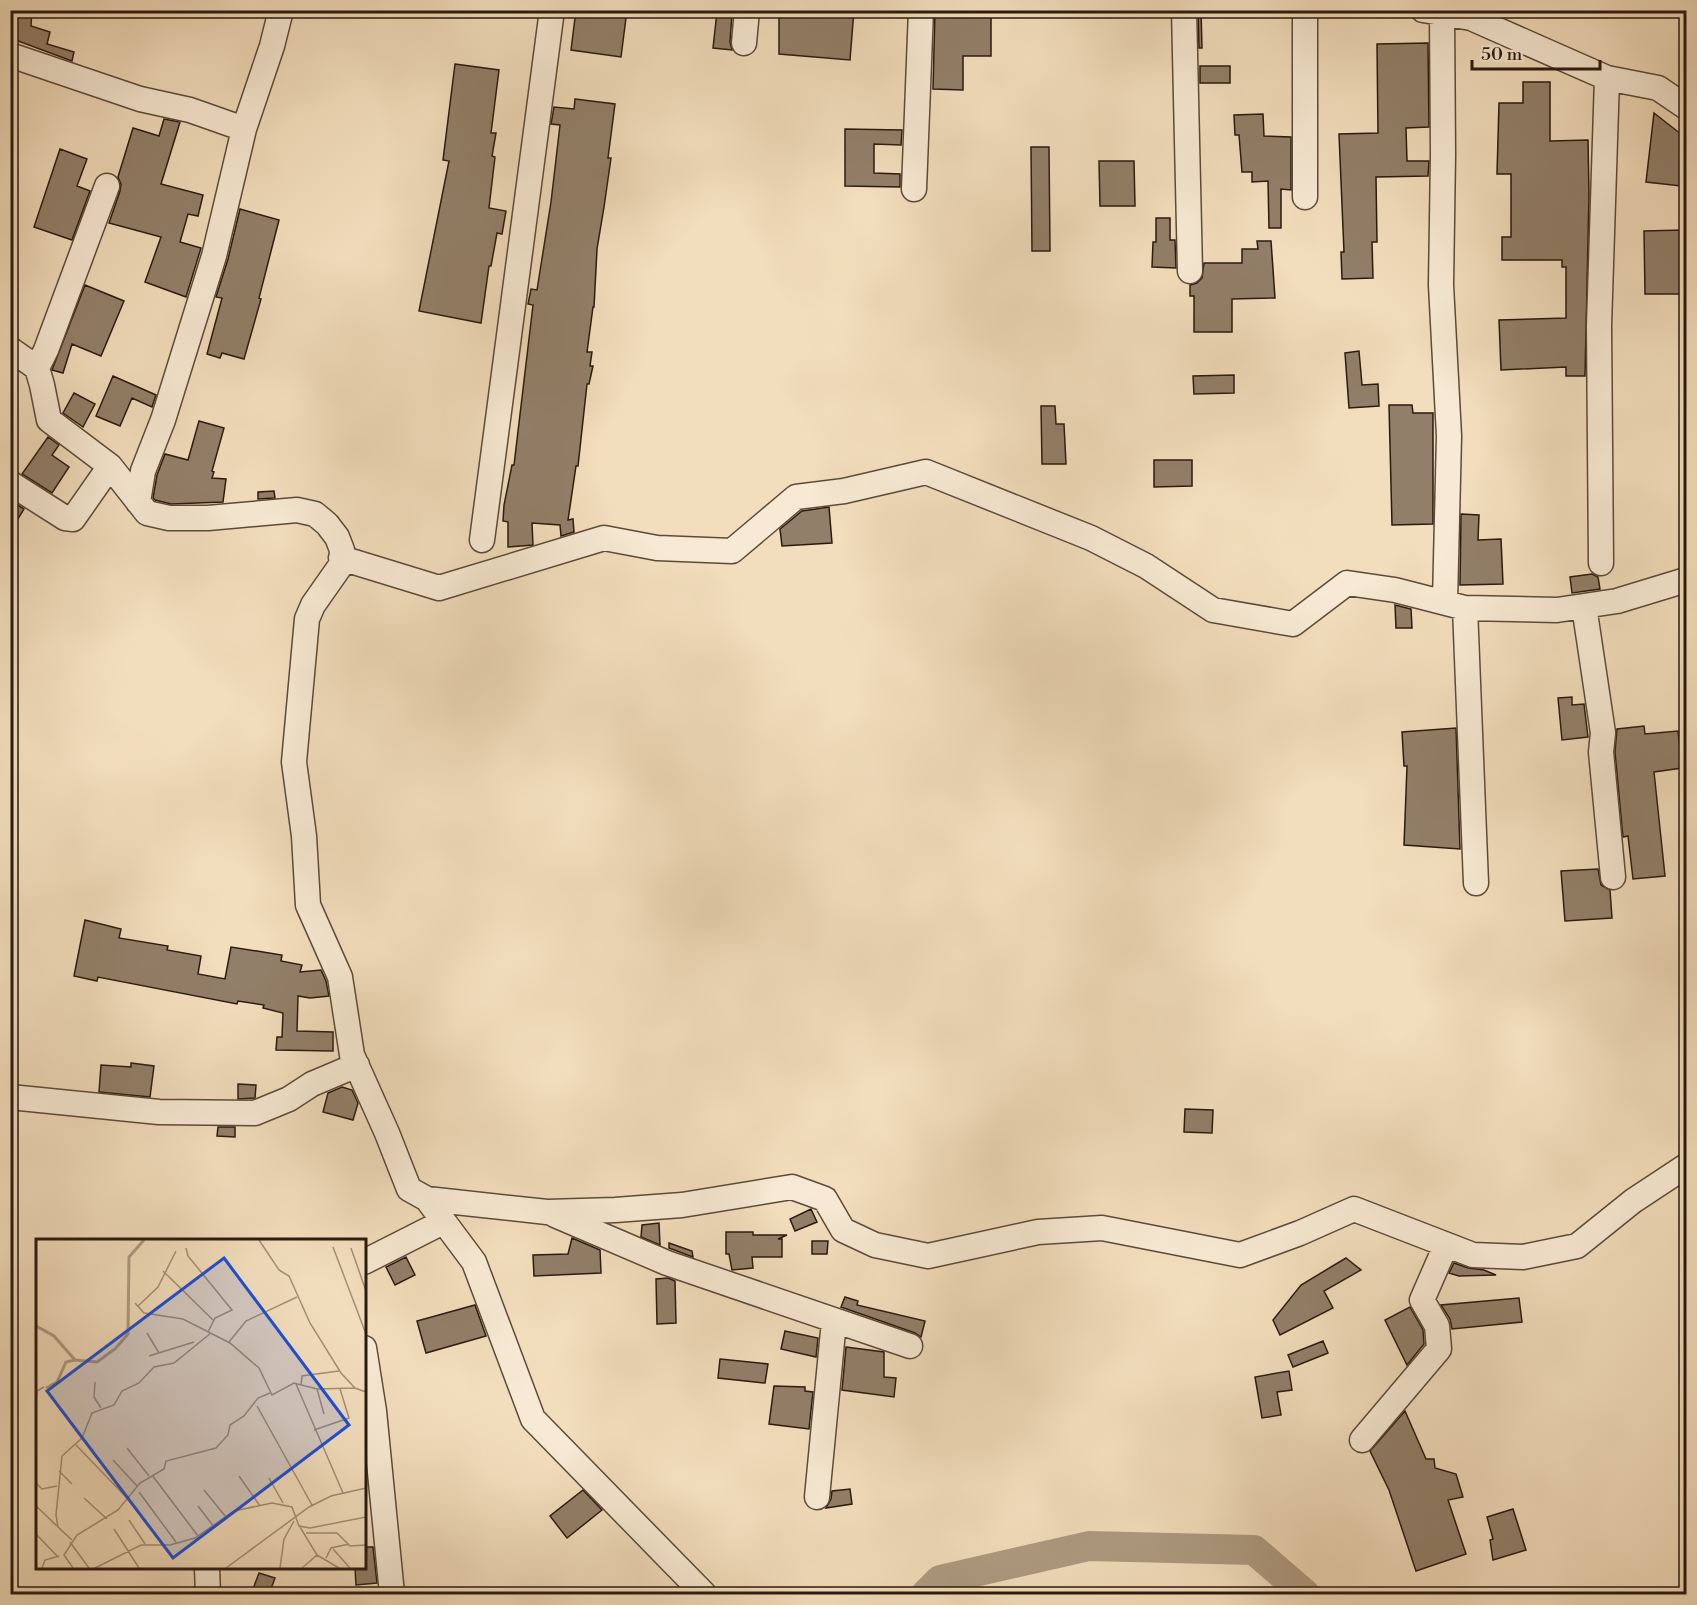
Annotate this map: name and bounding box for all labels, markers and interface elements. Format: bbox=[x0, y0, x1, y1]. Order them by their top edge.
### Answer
scale bar bbox=[1472, 33, 1600, 71]
text: 50 m bbox=[1481, 43, 1523, 66]
inset map bbox=[36, 1239, 366, 1569]

